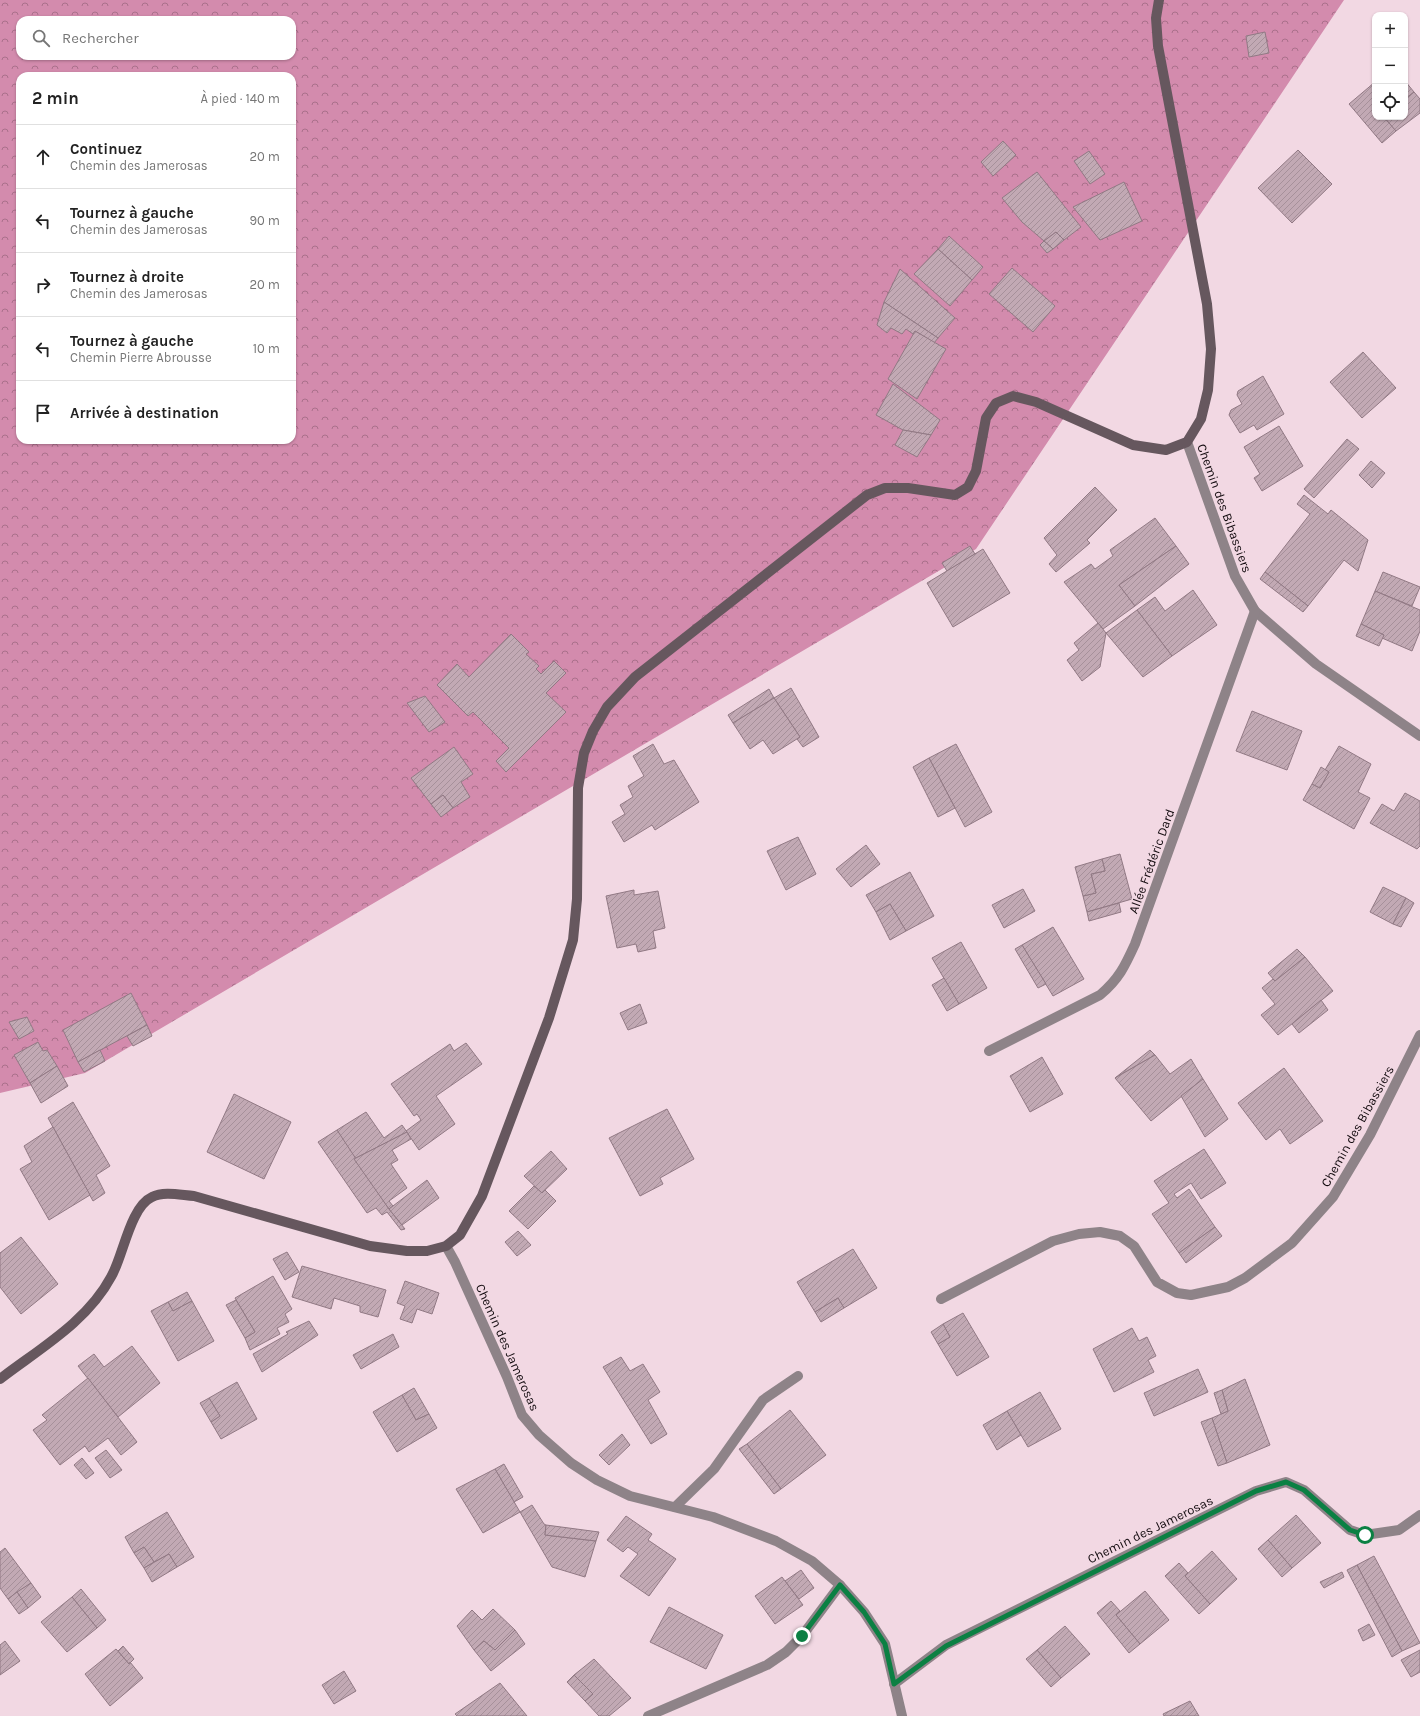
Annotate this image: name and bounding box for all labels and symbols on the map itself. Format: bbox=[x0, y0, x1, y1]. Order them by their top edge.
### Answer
street label: Chemin des Bibassiers bbox=[1194, 442, 1255, 575]
street label: Allée Frédéric Dard bbox=[1126, 807, 1177, 916]
street label: Chemin des Bibassiers bbox=[1318, 1063, 1397, 1189]
street label: Chemin des Jamerosas bbox=[473, 1281, 542, 1413]
street label: Chemin des Jamerosas bbox=[1085, 1492, 1216, 1566]
route start bbox=[1356, 1526, 1374, 1544]
route end bbox=[793, 1627, 811, 1645]

